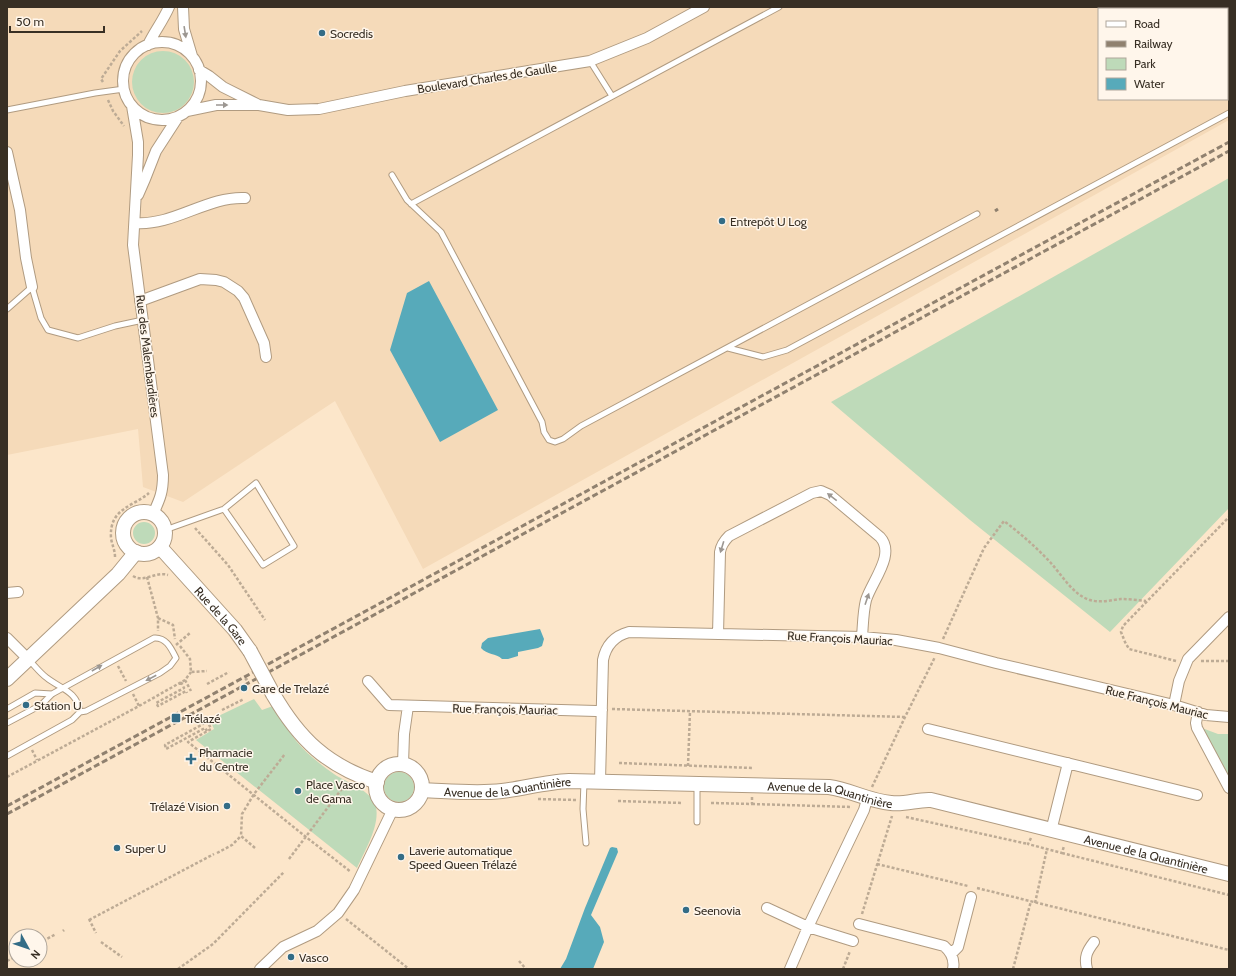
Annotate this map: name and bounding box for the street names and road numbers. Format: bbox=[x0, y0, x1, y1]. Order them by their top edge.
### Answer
street label: Boulevard Charles de Gaulle bbox=[416, 60, 558, 96]
street label: Rue des Malembardières bbox=[133, 294, 163, 418]
street label: Rue de la Gare bbox=[192, 583, 251, 648]
street label: Rue François Mauriac bbox=[787, 628, 894, 648]
street label: Rue François Mauriac bbox=[1104, 682, 1211, 722]
street label: Rue François Mauriac bbox=[452, 701, 558, 717]
street label: Avenue de la Quantinière bbox=[444, 773, 571, 800]
street label: Avenue de la Quantinière bbox=[767, 778, 893, 811]
street label: Avenue de la Quantinière bbox=[1083, 831, 1210, 876]

